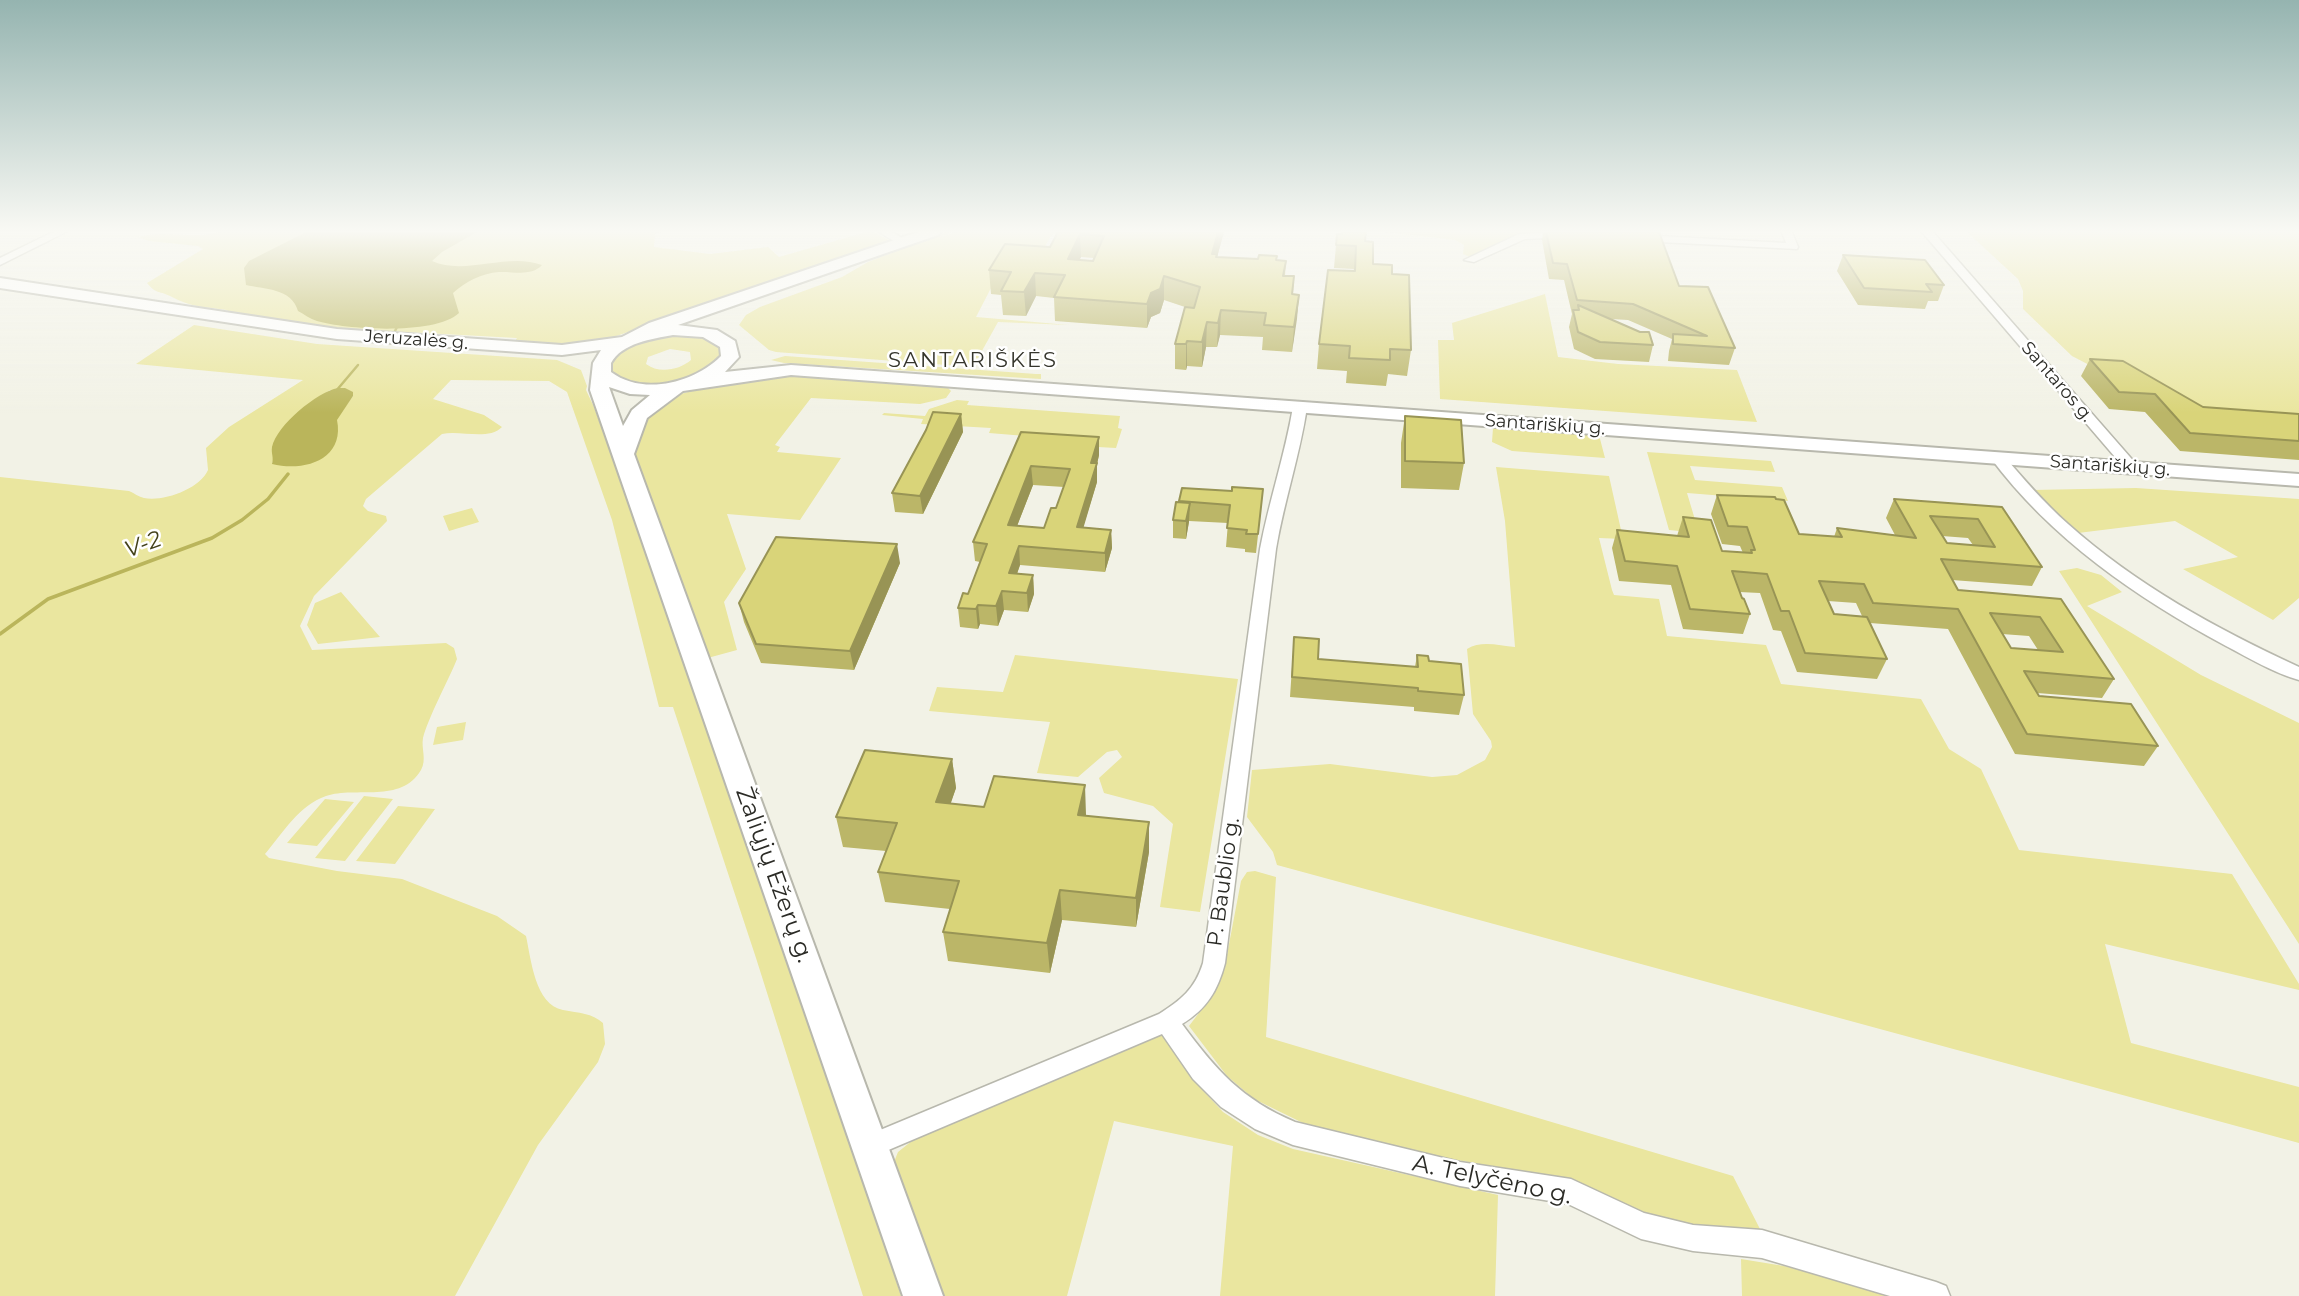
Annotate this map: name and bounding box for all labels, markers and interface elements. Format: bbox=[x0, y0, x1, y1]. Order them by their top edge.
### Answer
street label: Jeruzalės g. bbox=[363, 326, 469, 354]
street label: Santaros g. bbox=[2016, 337, 2098, 427]
district label: SANTARIŠKĖS bbox=[889, 348, 1057, 374]
street label: Santariškių g. bbox=[1484, 410, 1606, 440]
street label: Santariškių g. bbox=[2049, 451, 2171, 481]
water label: V-2 bbox=[121, 526, 165, 564]
street label: Žaliųjų Ežerų g. bbox=[729, 784, 819, 966]
street label: P. Baublio g. bbox=[1202, 816, 1246, 948]
street label: A. Telyčėno g. bbox=[1410, 1149, 1574, 1211]

